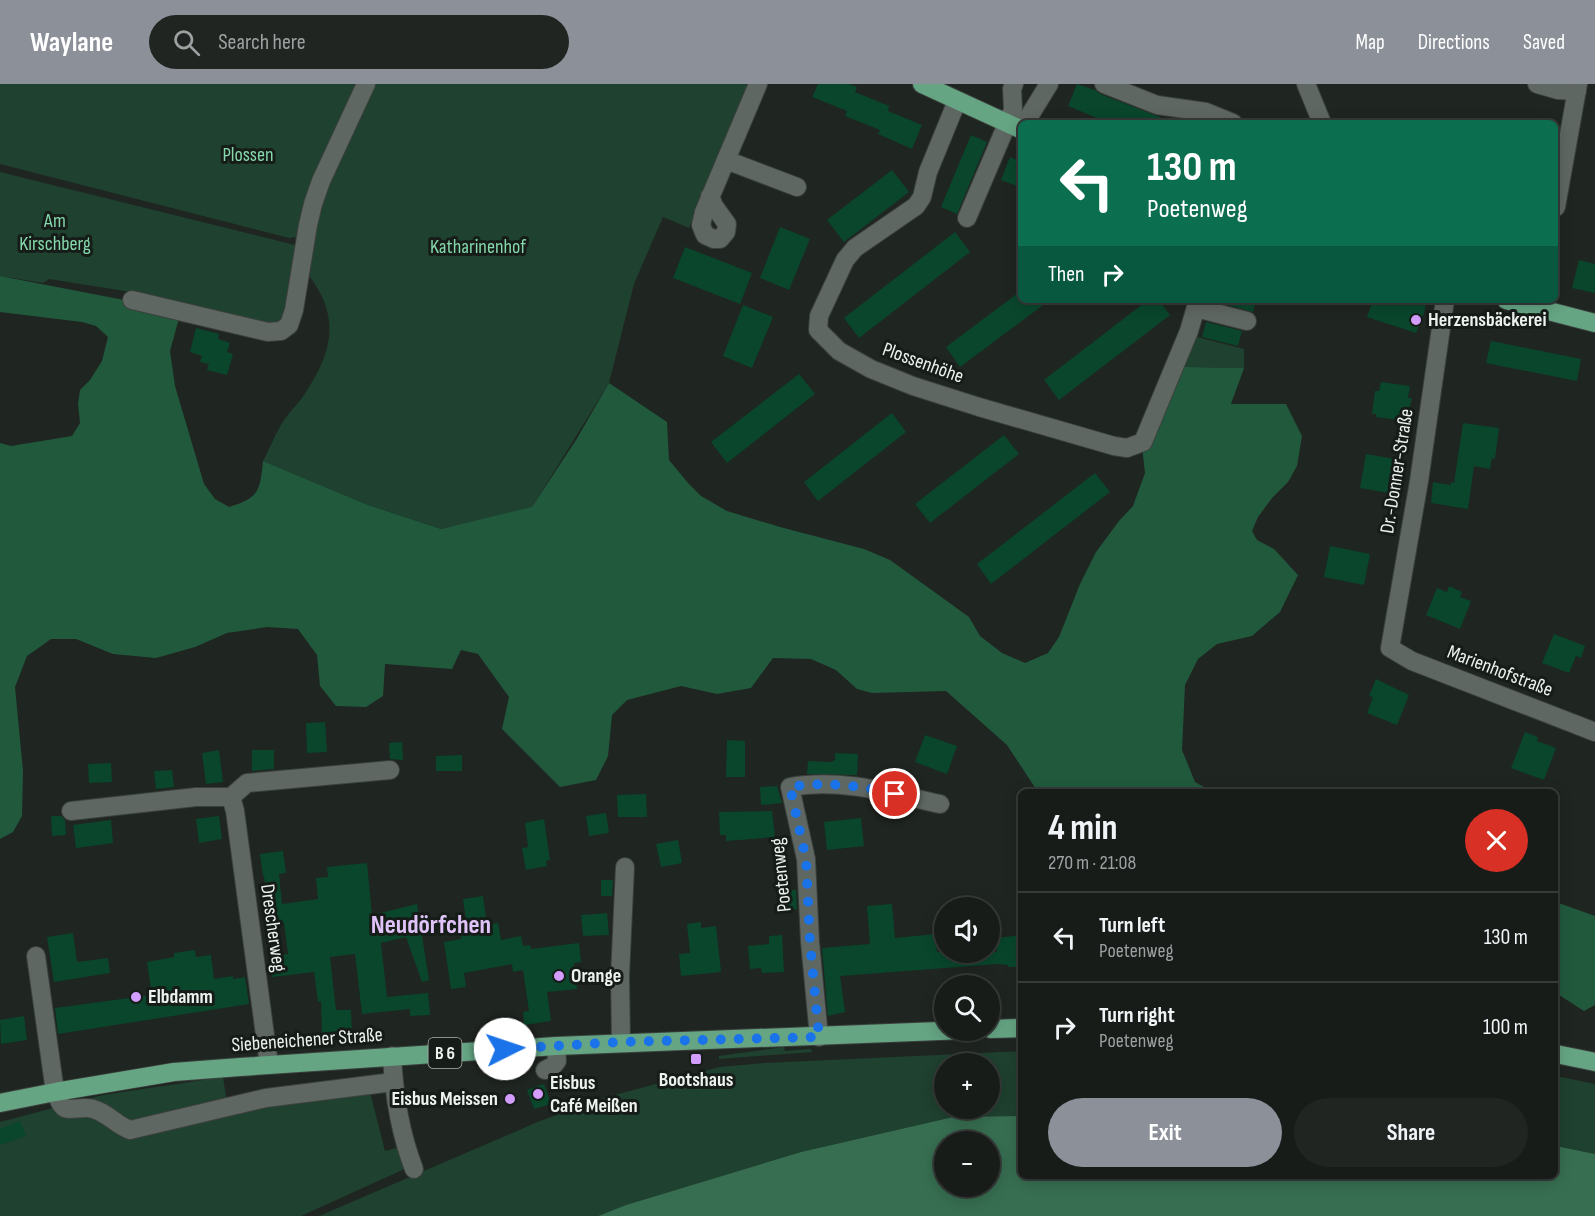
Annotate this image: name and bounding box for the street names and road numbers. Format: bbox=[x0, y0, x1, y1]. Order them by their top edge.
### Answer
street label: Plossenhöhe bbox=[879, 337, 967, 389]
street label: Dr.-Donner-Straße bbox=[1375, 407, 1419, 535]
street label: Marienhofstraße bbox=[1444, 640, 1556, 702]
street label: Poetenweg bbox=[765, 837, 797, 913]
street label: Drescherweg bbox=[255, 883, 291, 973]
street label: Siebeneichener Straße bbox=[231, 1023, 383, 1057]
road number: B 6 bbox=[428, 1038, 462, 1068]

